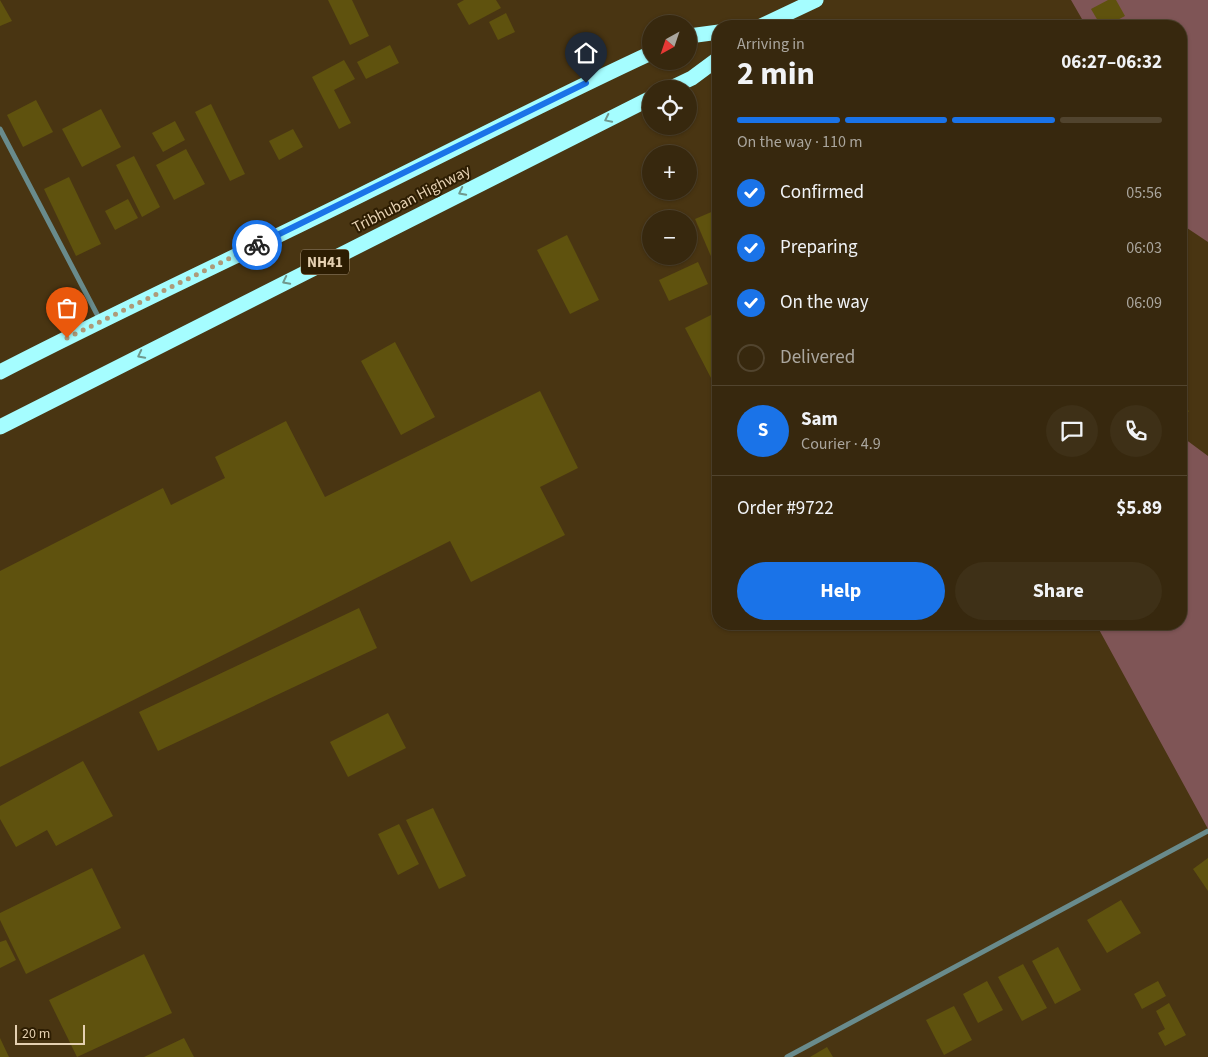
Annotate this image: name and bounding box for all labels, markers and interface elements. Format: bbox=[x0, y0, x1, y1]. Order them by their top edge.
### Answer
north arrow bbox=[642, 15, 698, 70]
map controls bbox=[642, 15, 697, 265]
pin bbox=[565, 32, 607, 83]
text: Arriving in bbox=[737, 33, 805, 55]
icon: home bbox=[572, 39, 600, 67]
text: 06:27–06:32 bbox=[1061, 49, 1162, 76]
text: 2 min bbox=[737, 51, 815, 97]
button: locate bbox=[642, 80, 697, 135]
one-way arrow bbox=[604, 113, 613, 123]
text: On the way · 110 m bbox=[737, 131, 862, 153]
button: + bbox=[642, 145, 697, 200]
street label: Tribhuban Highway bbox=[348, 159, 475, 238]
icon: check bbox=[737, 179, 765, 207]
text: Confirmed bbox=[780, 179, 864, 206]
text: 05:56 bbox=[1126, 182, 1162, 204]
one-way arrow bbox=[458, 186, 467, 196]
button: − bbox=[642, 210, 697, 265]
courier bbox=[232, 220, 282, 270]
icon: bike bbox=[243, 231, 271, 259]
icon: check bbox=[737, 234, 765, 262]
text: Preparing bbox=[780, 234, 858, 261]
text: 06:03 bbox=[1126, 237, 1162, 259]
road number: NH41 bbox=[301, 250, 349, 274]
one-way arrow bbox=[282, 275, 291, 285]
pin bbox=[46, 287, 88, 338]
icon: check bbox=[737, 289, 765, 317]
text: On the way bbox=[780, 289, 869, 316]
text: 06:09 bbox=[1126, 292, 1162, 314]
icon: bag bbox=[53, 294, 81, 322]
text: Delivered bbox=[780, 344, 855, 371]
one-way arrow bbox=[137, 349, 146, 359]
button: chat bbox=[1046, 405, 1098, 457]
button: phone bbox=[1110, 405, 1162, 457]
text: Sam bbox=[801, 406, 838, 433]
text: S bbox=[758, 417, 768, 444]
text: Courier · 4.9 bbox=[801, 433, 881, 455]
text: Order #9722 bbox=[737, 495, 834, 522]
text: $5.89 bbox=[1116, 495, 1162, 522]
button: Help bbox=[737, 562, 945, 620]
button: Share bbox=[955, 562, 1162, 620]
scale bar bbox=[15, 1022, 85, 1045]
text: 20 m bbox=[22, 1024, 50, 1044]

